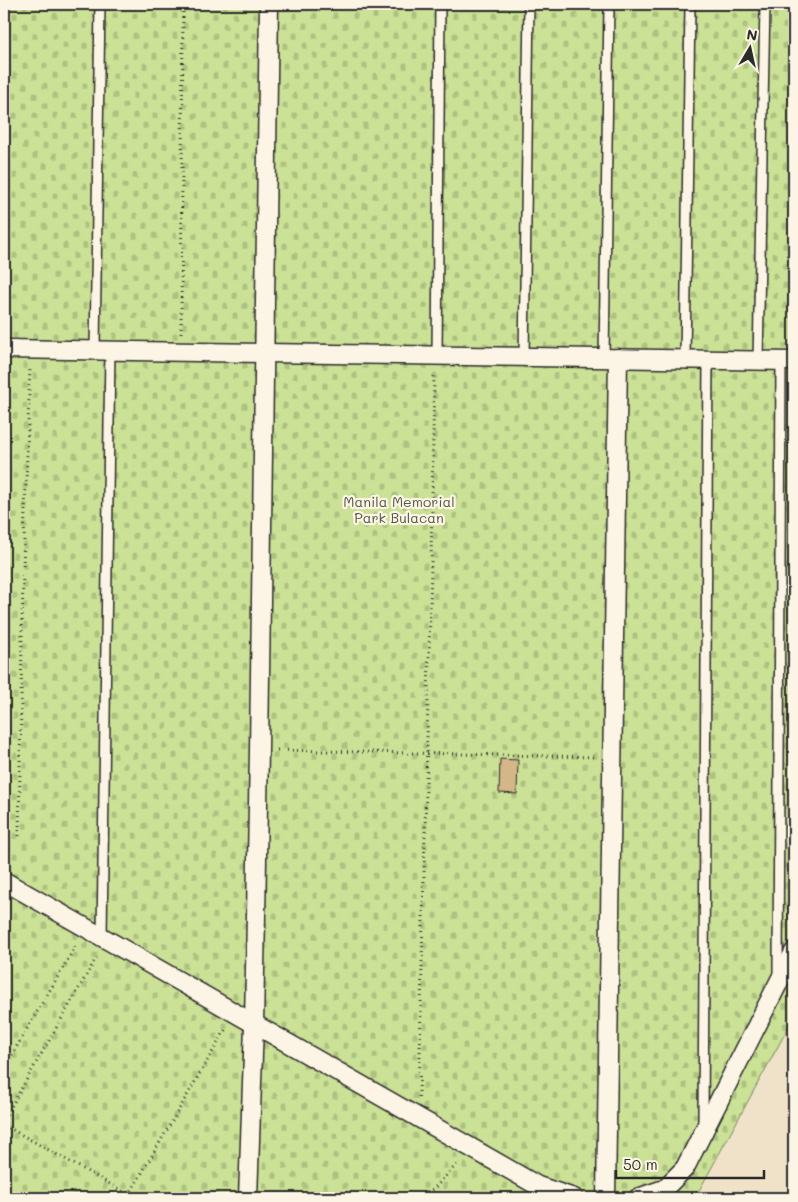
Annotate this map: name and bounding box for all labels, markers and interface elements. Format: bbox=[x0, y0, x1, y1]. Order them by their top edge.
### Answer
north arrow bbox=[726, 22, 776, 72]
text: N bbox=[745, 24, 759, 45]
park label: Manila Memorial Park Bulacan bbox=[343, 492, 455, 527]
scale bar bbox=[616, 1147, 763, 1179]
text: 50 m bbox=[623, 1154, 658, 1174]

